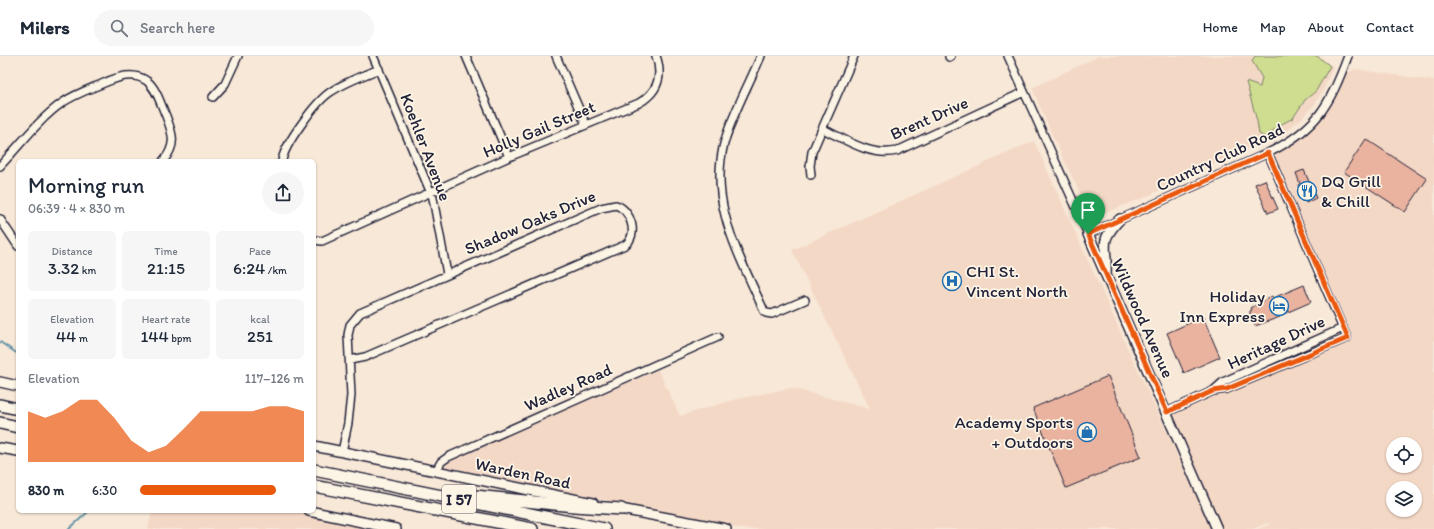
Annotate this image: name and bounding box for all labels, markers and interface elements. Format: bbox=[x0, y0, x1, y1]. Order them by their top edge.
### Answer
search box bbox=[94, 10, 374, 46]
text: Milers bbox=[20, 16, 70, 39]
icon: search bbox=[108, 17, 130, 39]
text: Search here bbox=[140, 19, 215, 37]
text: Home bbox=[1203, 19, 1238, 36]
text: Map bbox=[1260, 19, 1286, 36]
text: About bbox=[1308, 19, 1344, 36]
text: Contact bbox=[1366, 19, 1414, 36]
street label: Koehler Avenue bbox=[396, 90, 456, 204]
street label: Brent Drive bbox=[887, 92, 971, 144]
street label: Holly Gail Street bbox=[480, 96, 598, 162]
street label: Country Club Road bbox=[1153, 118, 1288, 195]
place label: DQ Grill & Chill bbox=[1321, 171, 1381, 211]
text: Morning run bbox=[28, 172, 144, 199]
button: share bbox=[262, 172, 304, 214]
restaurant icon: DQ Grill & Chill bbox=[1296, 180, 1318, 202]
street label: Shadow Oaks Drive bbox=[462, 185, 598, 259]
pin bbox=[1071, 193, 1105, 234]
icon: arrive bbox=[1077, 199, 1099, 221]
text: 06:39 · 4 × 830 m bbox=[28, 201, 125, 216]
text: Distance bbox=[51, 245, 93, 258]
text: Time bbox=[154, 245, 178, 258]
text: Pace bbox=[249, 245, 271, 258]
street label: Wildwood Avenue bbox=[1108, 255, 1178, 381]
text: 3.32 bbox=[48, 258, 79, 278]
text: 21:15 bbox=[147, 258, 185, 278]
text: 6:24 bbox=[233, 258, 265, 278]
place label: CHI St. Vincent North bbox=[966, 261, 1069, 301]
text: km bbox=[79, 264, 96, 277]
text: /km bbox=[265, 264, 287, 277]
hospital icon: CHI St. Vincent North bbox=[941, 270, 963, 292]
place label: Holiday Inn Express bbox=[1180, 286, 1265, 326]
hotel icon: Holiday Inn Express bbox=[1268, 295, 1290, 317]
street label: Heritage Drive bbox=[1224, 311, 1328, 373]
text: Elevation bbox=[50, 313, 94, 326]
text: Heart rate bbox=[142, 313, 190, 326]
text: kcal bbox=[250, 313, 270, 326]
text: 44 bbox=[56, 326, 76, 346]
text: 144 bbox=[140, 326, 169, 346]
text: 251 bbox=[247, 326, 273, 346]
text: m bbox=[76, 332, 88, 345]
text: bpm bbox=[169, 332, 192, 345]
street label: Wadley Road bbox=[521, 358, 616, 415]
text: Elevation bbox=[28, 371, 80, 386]
text: 117–126 m bbox=[245, 371, 304, 386]
place label: Academy Sports + Outdoors bbox=[955, 412, 1073, 452]
shop icon: Academy Sports + Outdoors bbox=[1076, 421, 1098, 443]
map controls bbox=[1386, 437, 1422, 517]
button: locate bbox=[1386, 437, 1422, 473]
street label: Warden Road bbox=[473, 453, 573, 493]
button: layers bbox=[1386, 481, 1422, 517]
text: 830 m bbox=[28, 483, 64, 498]
text: 6:30 bbox=[92, 483, 117, 498]
road number: I 57 bbox=[442, 485, 476, 513]

